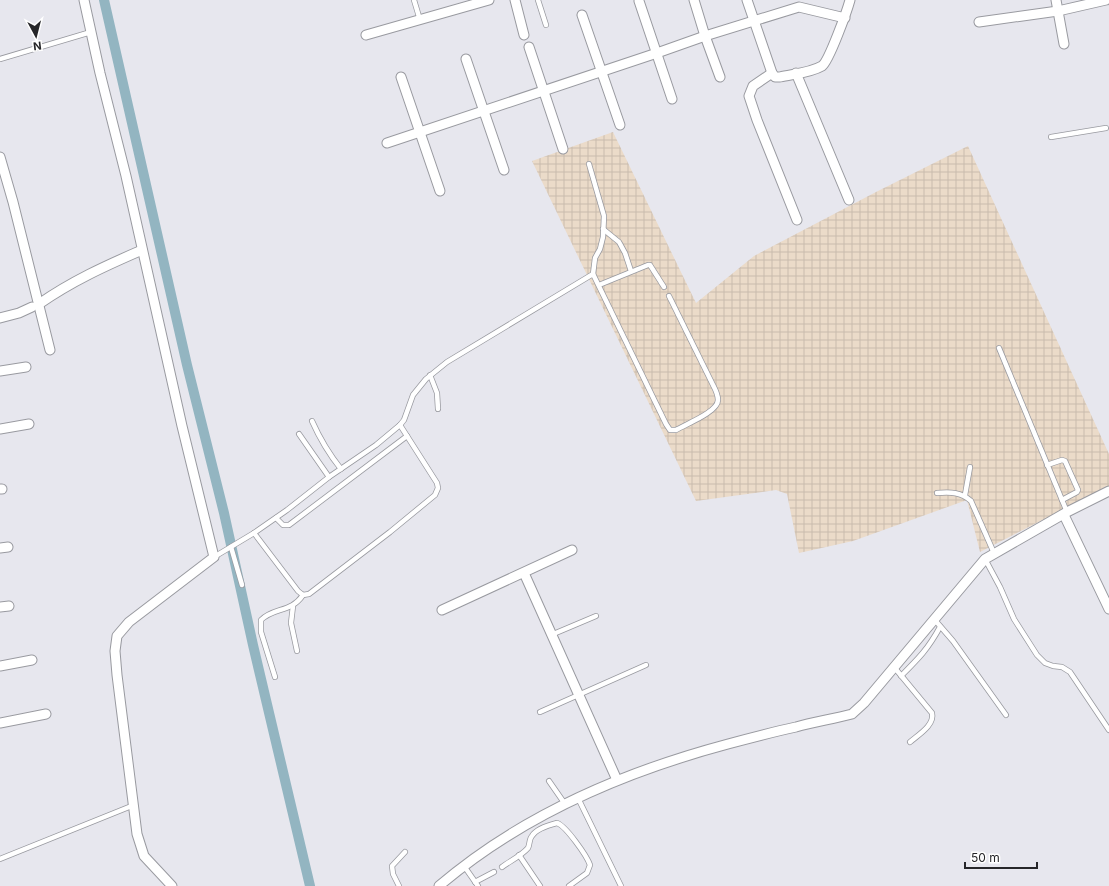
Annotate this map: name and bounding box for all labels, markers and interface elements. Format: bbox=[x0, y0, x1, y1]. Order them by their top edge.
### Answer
north arrow bbox=[16, 16, 56, 56]
text: N bbox=[32, 38, 42, 53]
scale bar bbox=[965, 844, 1037, 870]
text: 50 m bbox=[971, 850, 1000, 865]

